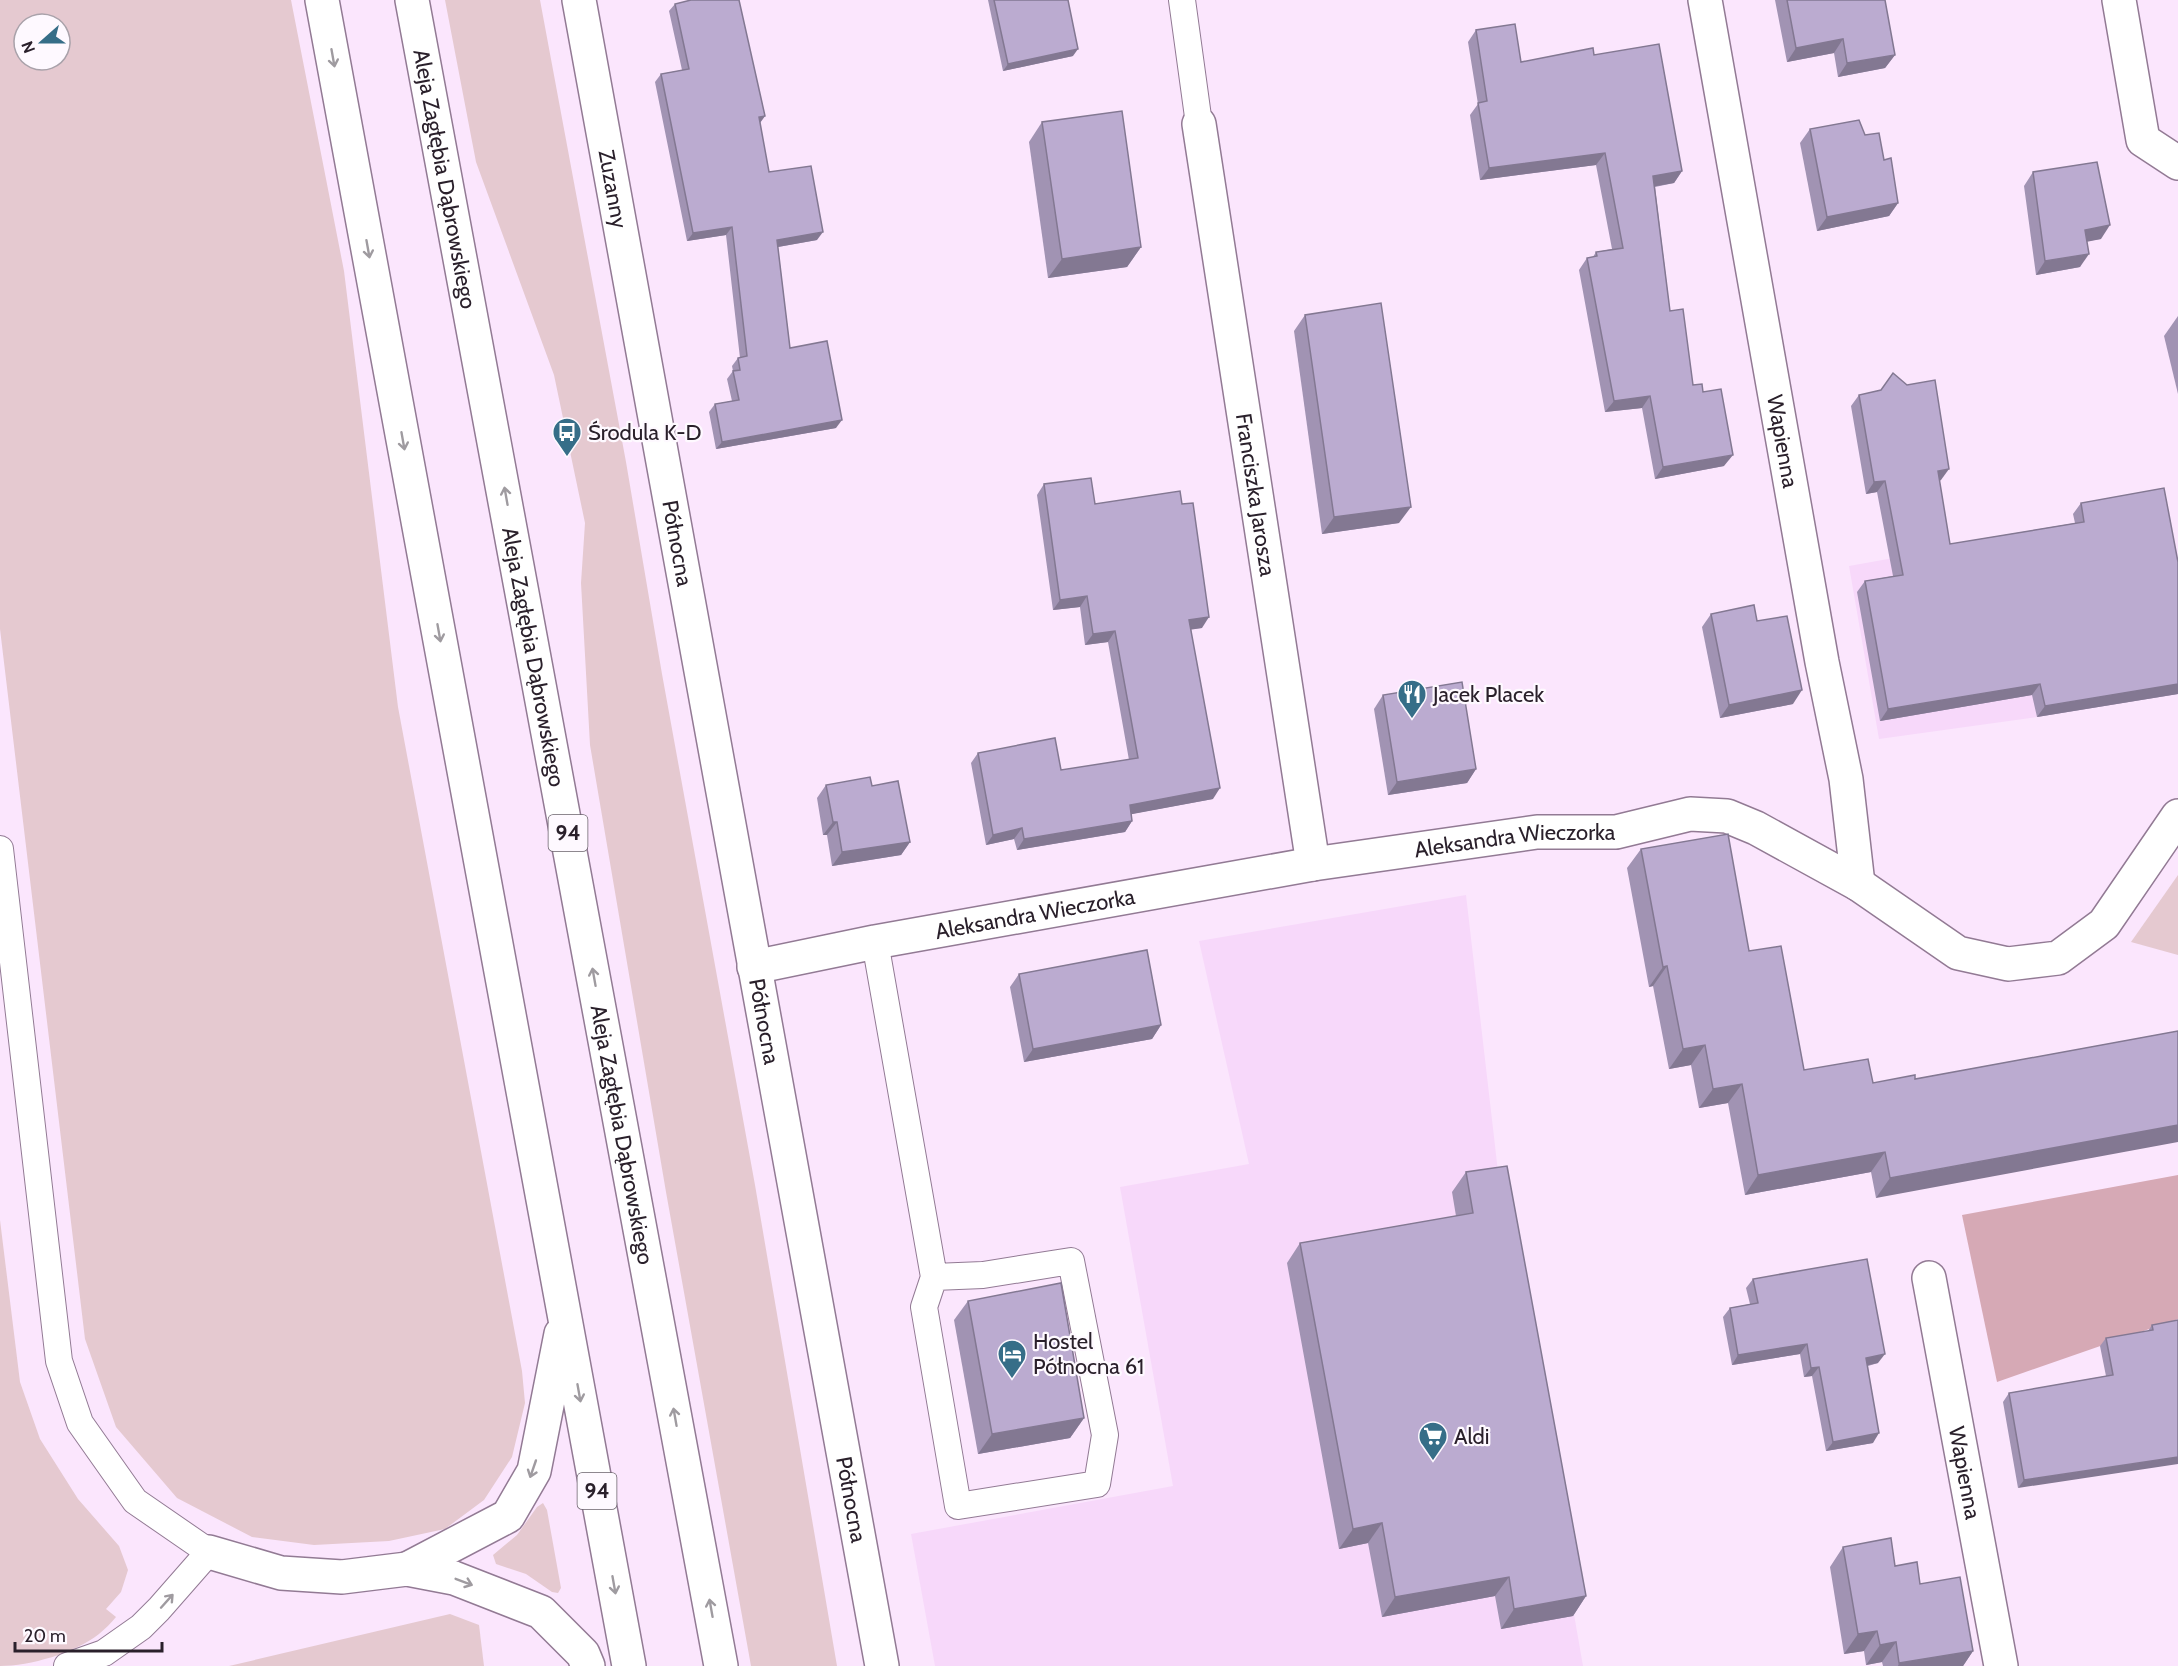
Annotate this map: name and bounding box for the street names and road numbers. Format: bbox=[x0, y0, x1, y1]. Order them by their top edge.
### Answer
street label: Aleja Zagłębia Dąbrowskiego bbox=[407, 47, 482, 311]
street label: Zuzanny bbox=[592, 148, 633, 230]
street label: Wapienna bbox=[1761, 393, 1804, 490]
street label: Franciszka Jarosza bbox=[1230, 411, 1282, 578]
street label: Północna bbox=[656, 498, 698, 589]
street label: Aleja Zagłębia Dąbrowskiego bbox=[496, 525, 571, 789]
road number: 94 bbox=[548, 815, 588, 851]
street label: Aleksandra Wieczorka bbox=[1413, 819, 1616, 863]
street label: Aleksandra Wieczorka bbox=[933, 883, 1137, 945]
street label: Północna bbox=[743, 976, 785, 1067]
street label: Aleja Zagłębia Dąbrowskiego bbox=[585, 1003, 659, 1267]
street label: Wapienna bbox=[1943, 1424, 1987, 1522]
street label: Północna bbox=[830, 1454, 872, 1545]
road number: 94 bbox=[578, 1473, 616, 1509]

